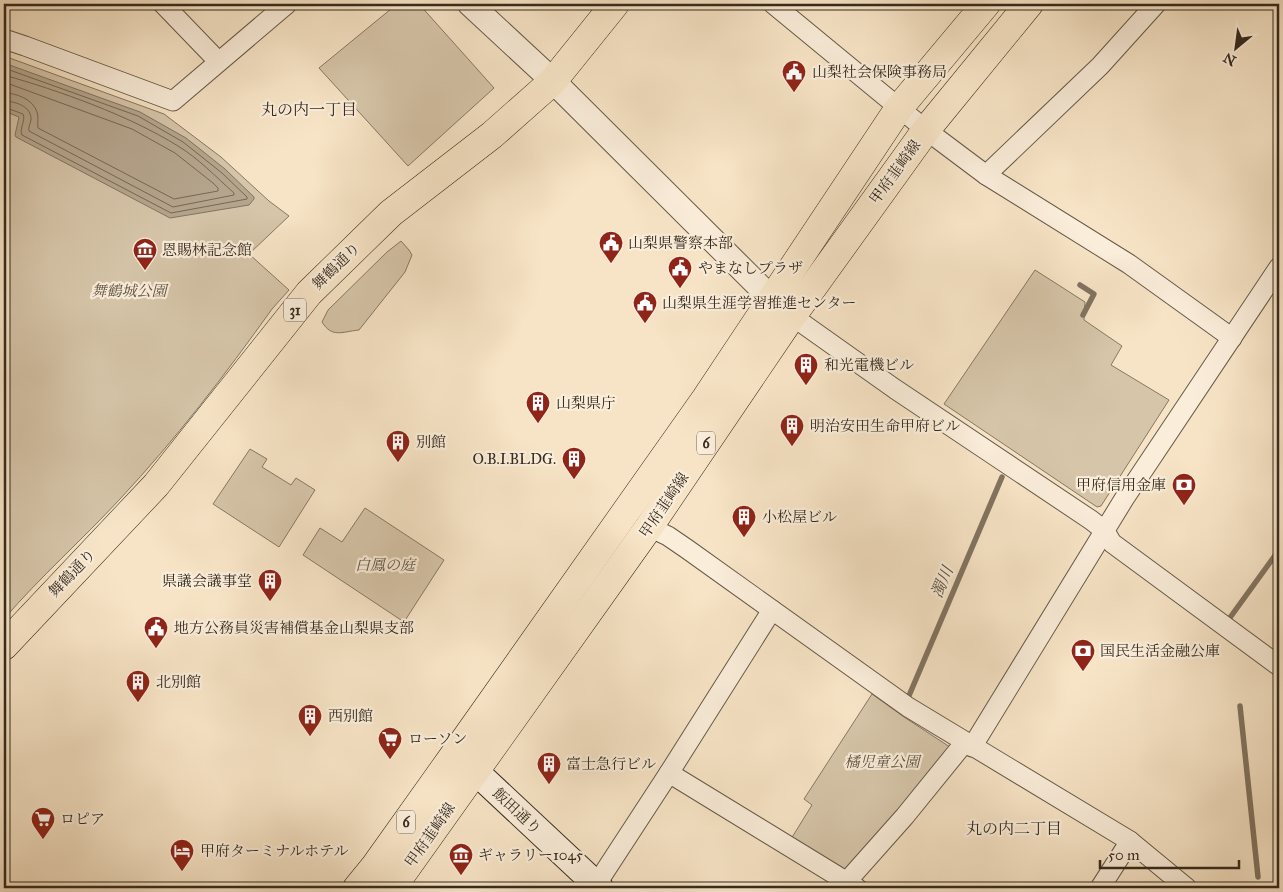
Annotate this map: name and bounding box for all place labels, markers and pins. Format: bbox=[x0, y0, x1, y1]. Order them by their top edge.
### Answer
public building icon: 山梨社会保険事務局 bbox=[781, 59, 807, 93]
place label: 山梨社会保険事務局 bbox=[812, 63, 947, 81]
public building icon: 山梨県警察本部 bbox=[598, 230, 624, 264]
place label: 山梨県警察本部 bbox=[628, 234, 733, 252]
museum icon: 恩賜林記念館 bbox=[132, 237, 158, 271]
place label: 恩賜林記念館 bbox=[162, 241, 252, 259]
public building icon: やまなしプラザ bbox=[667, 255, 693, 289]
place label: やまなしプラザ bbox=[698, 259, 803, 277]
public building icon: 山梨県生涯学習推進センター bbox=[632, 290, 658, 324]
place label: 山梨県生涯学習推進センター bbox=[662, 294, 856, 312]
building icon: 和光電機ビル bbox=[793, 352, 819, 386]
place label: 和光電機ビル bbox=[824, 356, 914, 374]
building icon: 山梨県庁 bbox=[525, 390, 551, 424]
place label: 山梨県庁 bbox=[556, 394, 616, 412]
building icon: 明治安田生命甲府ビル bbox=[779, 413, 805, 447]
place label: 明治安田生命甲府ビル bbox=[810, 417, 960, 435]
building icon: 別館 bbox=[385, 429, 411, 463]
place label: 別館 bbox=[416, 433, 446, 451]
building icon: O.B.I.BLDG. bbox=[561, 446, 587, 480]
place label: O.B.I.BLDG. bbox=[473, 450, 556, 468]
bank icon: 甲府信用金庫 bbox=[1171, 472, 1197, 506]
place label: 甲府信用金庫 bbox=[1076, 476, 1166, 494]
building icon: 小松屋ビル bbox=[731, 504, 757, 538]
place label: 小松屋ビル bbox=[762, 508, 837, 526]
building icon: 県議会議事堂 bbox=[257, 568, 283, 602]
place label: 県議会議事堂 bbox=[162, 572, 252, 590]
public building icon: 地方公務員災害補償基金山梨県支部 bbox=[143, 615, 169, 649]
place label: 地方公務員災害補償基金山梨県支部 bbox=[174, 619, 414, 637]
bank icon: 国民生活金融公庫 bbox=[1070, 638, 1096, 672]
place label: 国民生活金融公庫 bbox=[1100, 642, 1220, 660]
building icon: 北別館 bbox=[125, 669, 151, 703]
place label: 北別館 bbox=[156, 673, 201, 691]
building icon: 西別館 bbox=[297, 703, 323, 737]
place label: 西別館 bbox=[328, 707, 373, 725]
supermarket icon: ローソン bbox=[377, 726, 403, 760]
place label: ローソン bbox=[408, 730, 467, 748]
building icon: 富士急行ビル bbox=[536, 751, 562, 785]
place label: 富士急行ビル bbox=[566, 755, 656, 773]
supermarket icon: ロピア bbox=[30, 806, 56, 840]
place label: ロピア bbox=[60, 810, 105, 828]
hotel icon: 甲府ターミナルホテル bbox=[169, 838, 195, 872]
place label: 甲府ターミナルホテル bbox=[200, 842, 349, 860]
museum icon: ギャラリー1045 bbox=[448, 842, 474, 876]
place label: ギャラリー1045 bbox=[478, 846, 583, 864]

